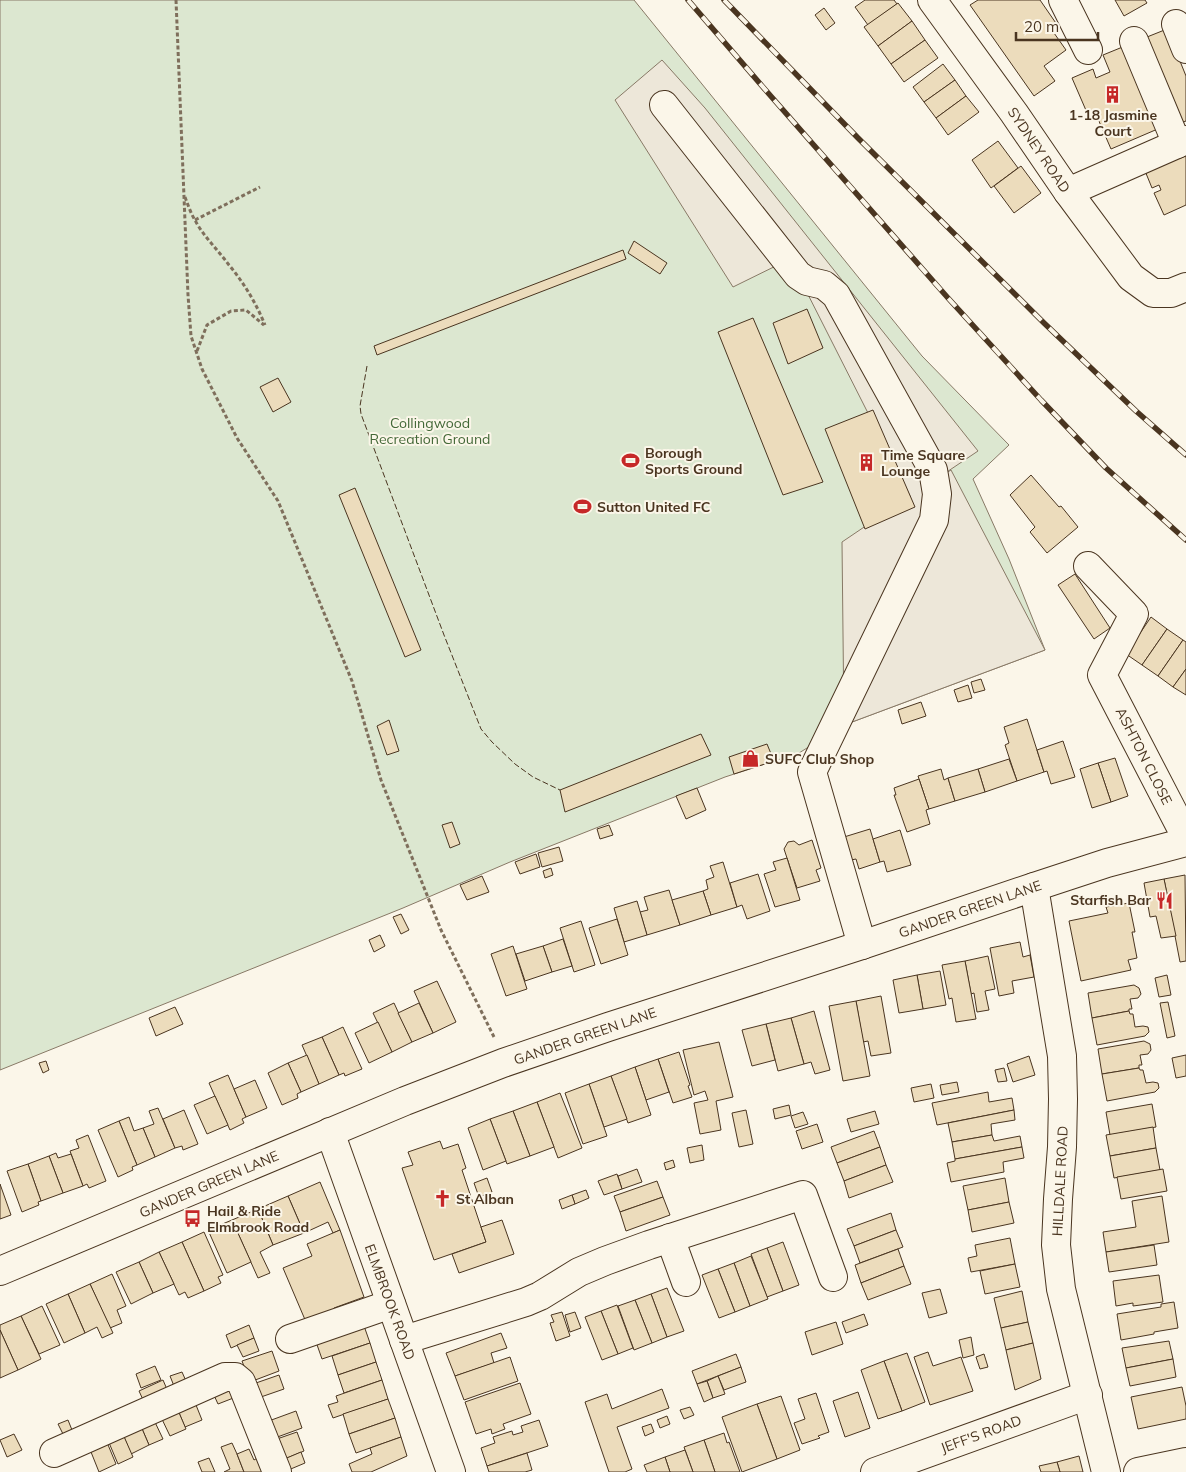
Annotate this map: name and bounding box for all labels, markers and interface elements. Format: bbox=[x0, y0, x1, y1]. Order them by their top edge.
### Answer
scale bar bbox=[1016, 10, 1098, 42]
text: 20 m bbox=[1024, 17, 1059, 36]
building icon: 1-18 Jasmine Court bbox=[1103, 85, 1123, 105]
street label: SYDNEY ROAD bbox=[1004, 104, 1074, 196]
place label: 1-18 Jasmine Court bbox=[1069, 106, 1157, 140]
park label: Collingwood Recreation Ground bbox=[369, 414, 491, 448]
place label: Borough Sports Ground bbox=[645, 444, 743, 478]
place label: Time Square Lounge bbox=[881, 446, 966, 480]
sports icon: Borough Sports Ground bbox=[621, 451, 641, 471]
building icon: Time Square Lounge bbox=[857, 453, 877, 473]
sports icon: Sutton United FC bbox=[573, 497, 593, 517]
place label: Sutton United FC bbox=[597, 498, 710, 516]
street label: ASHTON CLOSE bbox=[1112, 704, 1176, 808]
shop icon: SUFC Club Shop bbox=[741, 749, 761, 769]
place label: SUFC Club Shop bbox=[765, 750, 875, 768]
street label: GANDER GREEN LANE bbox=[896, 876, 1044, 942]
restaurant icon: Starfish Bar bbox=[1155, 890, 1175, 910]
place label: Starfish Bar bbox=[1070, 891, 1151, 909]
street label: GANDER GREEN LANE bbox=[511, 1003, 659, 1069]
street label: HILLDALE ROAD bbox=[1048, 1125, 1072, 1237]
street label: GANDER GREEN LANE bbox=[137, 1146, 281, 1222]
church icon: St Alban bbox=[432, 1189, 452, 1209]
place label: St Alban bbox=[456, 1190, 514, 1208]
place label: Hail & Ride Elmbrook Road bbox=[207, 1202, 309, 1236]
bus stop icon: Hail & Ride Elmbrook Road bbox=[183, 1209, 203, 1229]
street label: ELMBROOK ROAD bbox=[361, 1242, 419, 1362]
street label: JEFF'S ROAD bbox=[938, 1411, 1024, 1457]

